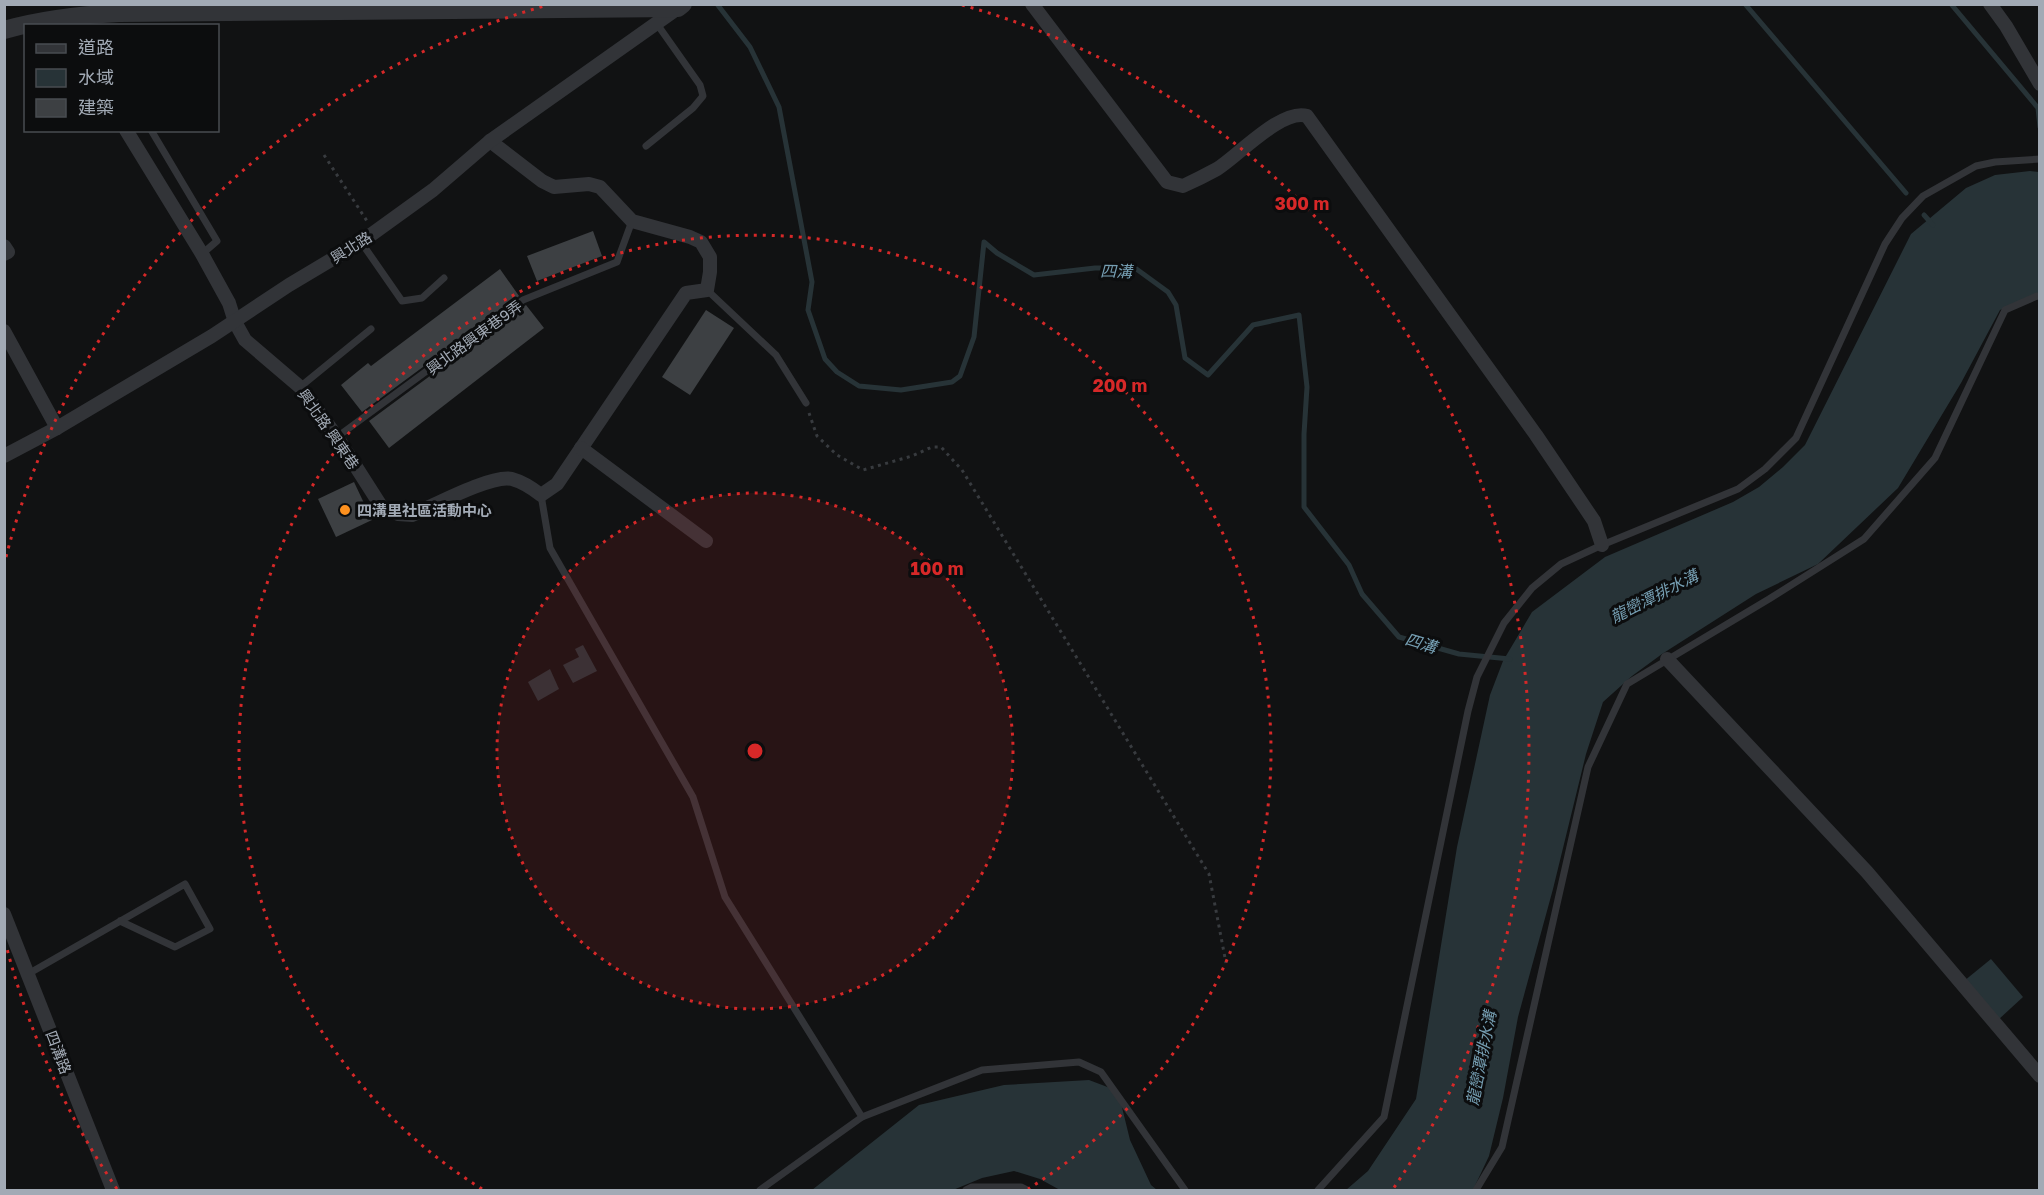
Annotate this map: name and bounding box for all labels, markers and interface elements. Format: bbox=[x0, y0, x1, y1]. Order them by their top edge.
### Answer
legend bbox=[24, 24, 219, 132]
text: 道路 bbox=[78, 36, 114, 58]
text: 水域 bbox=[78, 66, 114, 88]
text: 建築 bbox=[78, 96, 114, 118]
text: 300 m bbox=[1275, 192, 1329, 214]
street label: 興北路 bbox=[327, 227, 375, 267]
water label: 四溝 bbox=[1100, 261, 1134, 281]
street label: 興北路興東巷9弄 bbox=[423, 296, 525, 378]
text: 200 m bbox=[1093, 374, 1147, 396]
street label: 興北路 興東巷 bbox=[295, 385, 363, 473]
place label: 四溝里社區活動中心 bbox=[357, 501, 492, 519]
marker: 四溝里社區活動中心 bbox=[338, 503, 352, 517]
text: 100 m bbox=[911, 557, 963, 579]
water label: 龍巒潭排水溝 bbox=[1607, 564, 1703, 627]
water label: 四溝 bbox=[1403, 629, 1441, 658]
centre of rings bbox=[745, 741, 765, 761]
water label: 龍巒潭排水溝 bbox=[1462, 1007, 1500, 1107]
street label: 四溝路 bbox=[43, 1028, 75, 1076]

